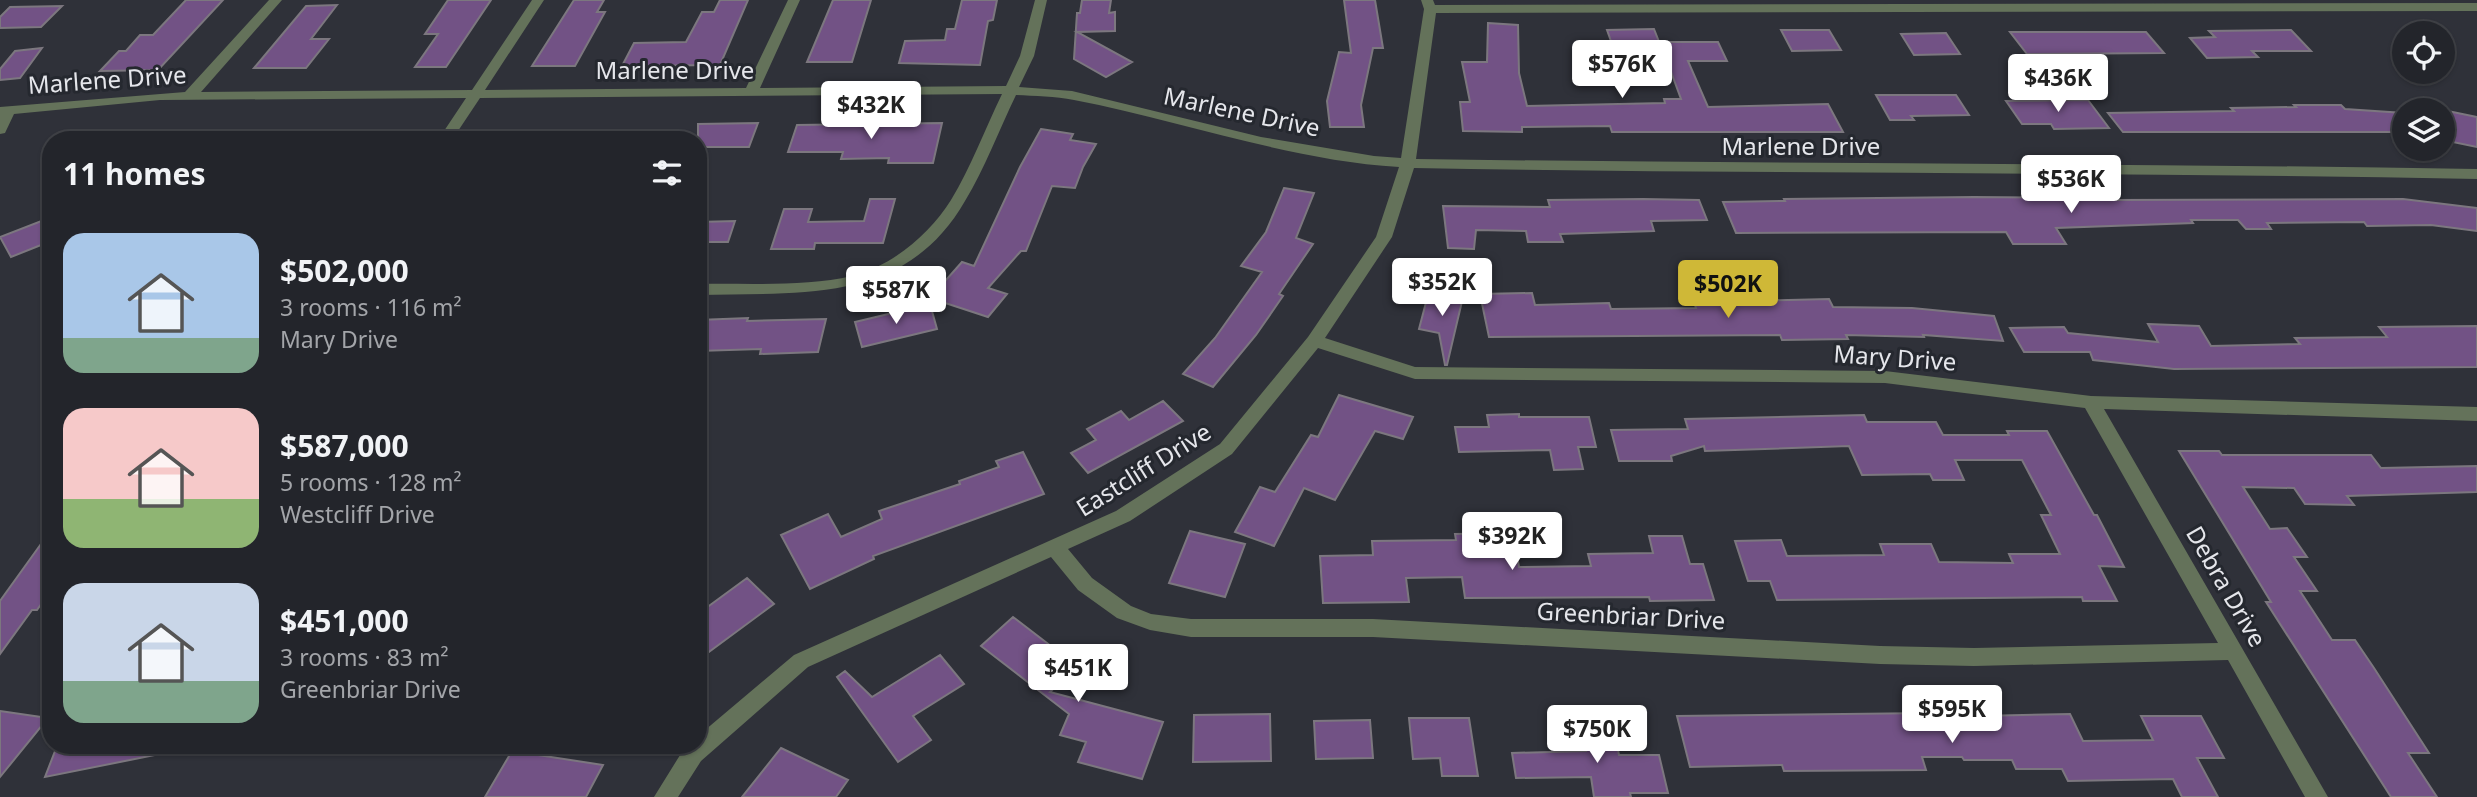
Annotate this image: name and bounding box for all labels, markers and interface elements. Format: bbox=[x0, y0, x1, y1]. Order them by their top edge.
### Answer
map controls bbox=[2392, 21, 2455, 161]
button: locate bbox=[2392, 21, 2455, 84]
pin: $576K bbox=[1573, 41, 1671, 100]
text: $576K bbox=[1588, 47, 1656, 79]
street label: Marlene Drive bbox=[596, 53, 754, 86]
pin: $436K bbox=[2009, 54, 2107, 114]
street label: Marlene Drive bbox=[27, 57, 187, 101]
text: $436K bbox=[2024, 61, 2092, 93]
street label: Marlene Drive bbox=[1161, 78, 1323, 144]
pin: $432K bbox=[822, 82, 920, 141]
text: $432K bbox=[837, 88, 905, 120]
button: layers bbox=[2392, 98, 2455, 161]
street label: Marlene Drive bbox=[1722, 129, 1880, 162]
text: 11 homes bbox=[63, 153, 206, 194]
icon: filters bbox=[648, 154, 686, 192]
pin: $536K bbox=[2022, 156, 2120, 215]
text: $536K bbox=[2037, 162, 2105, 194]
text: $502,000 bbox=[280, 250, 409, 291]
pin: $352K bbox=[1393, 258, 1491, 318]
pin: $502K bbox=[1679, 260, 1777, 320]
icon: home bbox=[119, 261, 203, 345]
text: $352K bbox=[1408, 265, 1476, 297]
pin: $587K bbox=[847, 266, 945, 326]
text: $502K bbox=[1694, 267, 1762, 299]
text: $587K bbox=[862, 273, 930, 305]
text: 3 rooms · 116 m² bbox=[280, 291, 462, 323]
text: Mary Drive bbox=[280, 323, 398, 355]
street label: Mary Drive bbox=[1833, 336, 1957, 378]
street label: Eastcliff Drive bbox=[1069, 414, 1217, 524]
text: $587,000 bbox=[280, 425, 409, 466]
icon: home bbox=[119, 436, 203, 520]
text: 5 rooms · 128 m² bbox=[280, 466, 462, 498]
text: Westcliff Drive bbox=[280, 498, 435, 530]
pin: $392K bbox=[1463, 512, 1561, 572]
text: $392K bbox=[1478, 519, 1546, 551]
street label: Debra Drive bbox=[2179, 520, 2275, 652]
street label: Greenbriar Drive bbox=[1536, 594, 1726, 636]
text: $451,000 bbox=[280, 600, 409, 641]
icon: home bbox=[119, 611, 203, 695]
text: 3 rooms · 83 m² bbox=[280, 641, 449, 673]
pin: $451K bbox=[1029, 644, 1127, 704]
text: $451K bbox=[1044, 651, 1112, 683]
text: Greenbriar Drive bbox=[280, 673, 461, 705]
pin: $595K bbox=[1903, 686, 2001, 745]
text: $595K bbox=[1918, 692, 1986, 724]
pin: $750K bbox=[1548, 706, 1646, 765]
text: $750K bbox=[1563, 712, 1631, 744]

